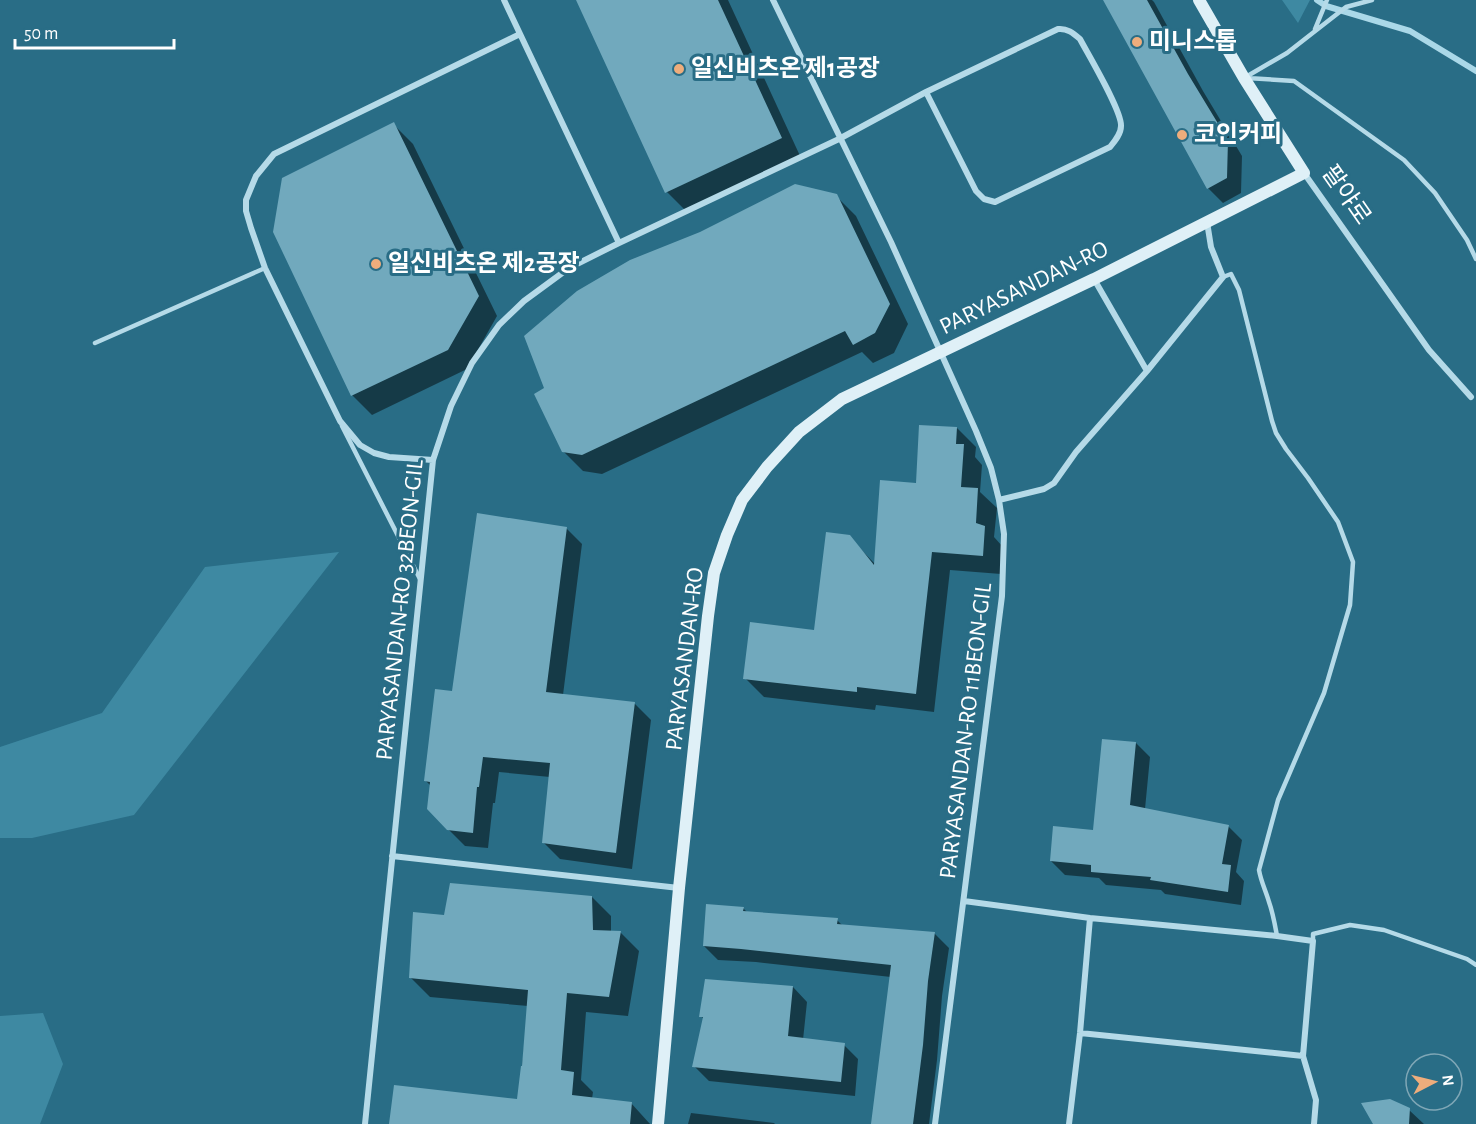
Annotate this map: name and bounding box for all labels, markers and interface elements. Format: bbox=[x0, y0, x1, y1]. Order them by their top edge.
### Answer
scale bar bbox=[15, 12, 174, 50]
text: 50 m bbox=[24, 25, 58, 43]
place label: 미니스톱 bbox=[1149, 28, 1237, 54]
marker: 미니스톱 bbox=[1130, 35, 1144, 49]
place label: 일신비츠온 제1공장 bbox=[691, 55, 880, 81]
marker: 일신비츠온 제1공장 bbox=[672, 62, 686, 76]
place label: 코인커피 bbox=[1194, 121, 1282, 147]
marker: 코인커피 bbox=[1175, 128, 1189, 142]
street label: 팔야로 bbox=[1317, 160, 1376, 229]
street label: PARYASANDAN-RO bbox=[936, 237, 1112, 339]
place label: 일신비츠온 제2공장 bbox=[388, 250, 580, 276]
marker: 일신비츠온 제2공장 bbox=[369, 257, 383, 271]
street label: PARYASANDAN-RO 32BEON-GIL bbox=[372, 458, 428, 762]
street label: PARYASANDAN-RO bbox=[662, 566, 708, 752]
street label: PARYASANDAN-RO 11BEON-GIL bbox=[936, 582, 996, 880]
north arrow bbox=[1404, 1052, 1464, 1112]
text: N bbox=[1439, 1074, 1457, 1087]

